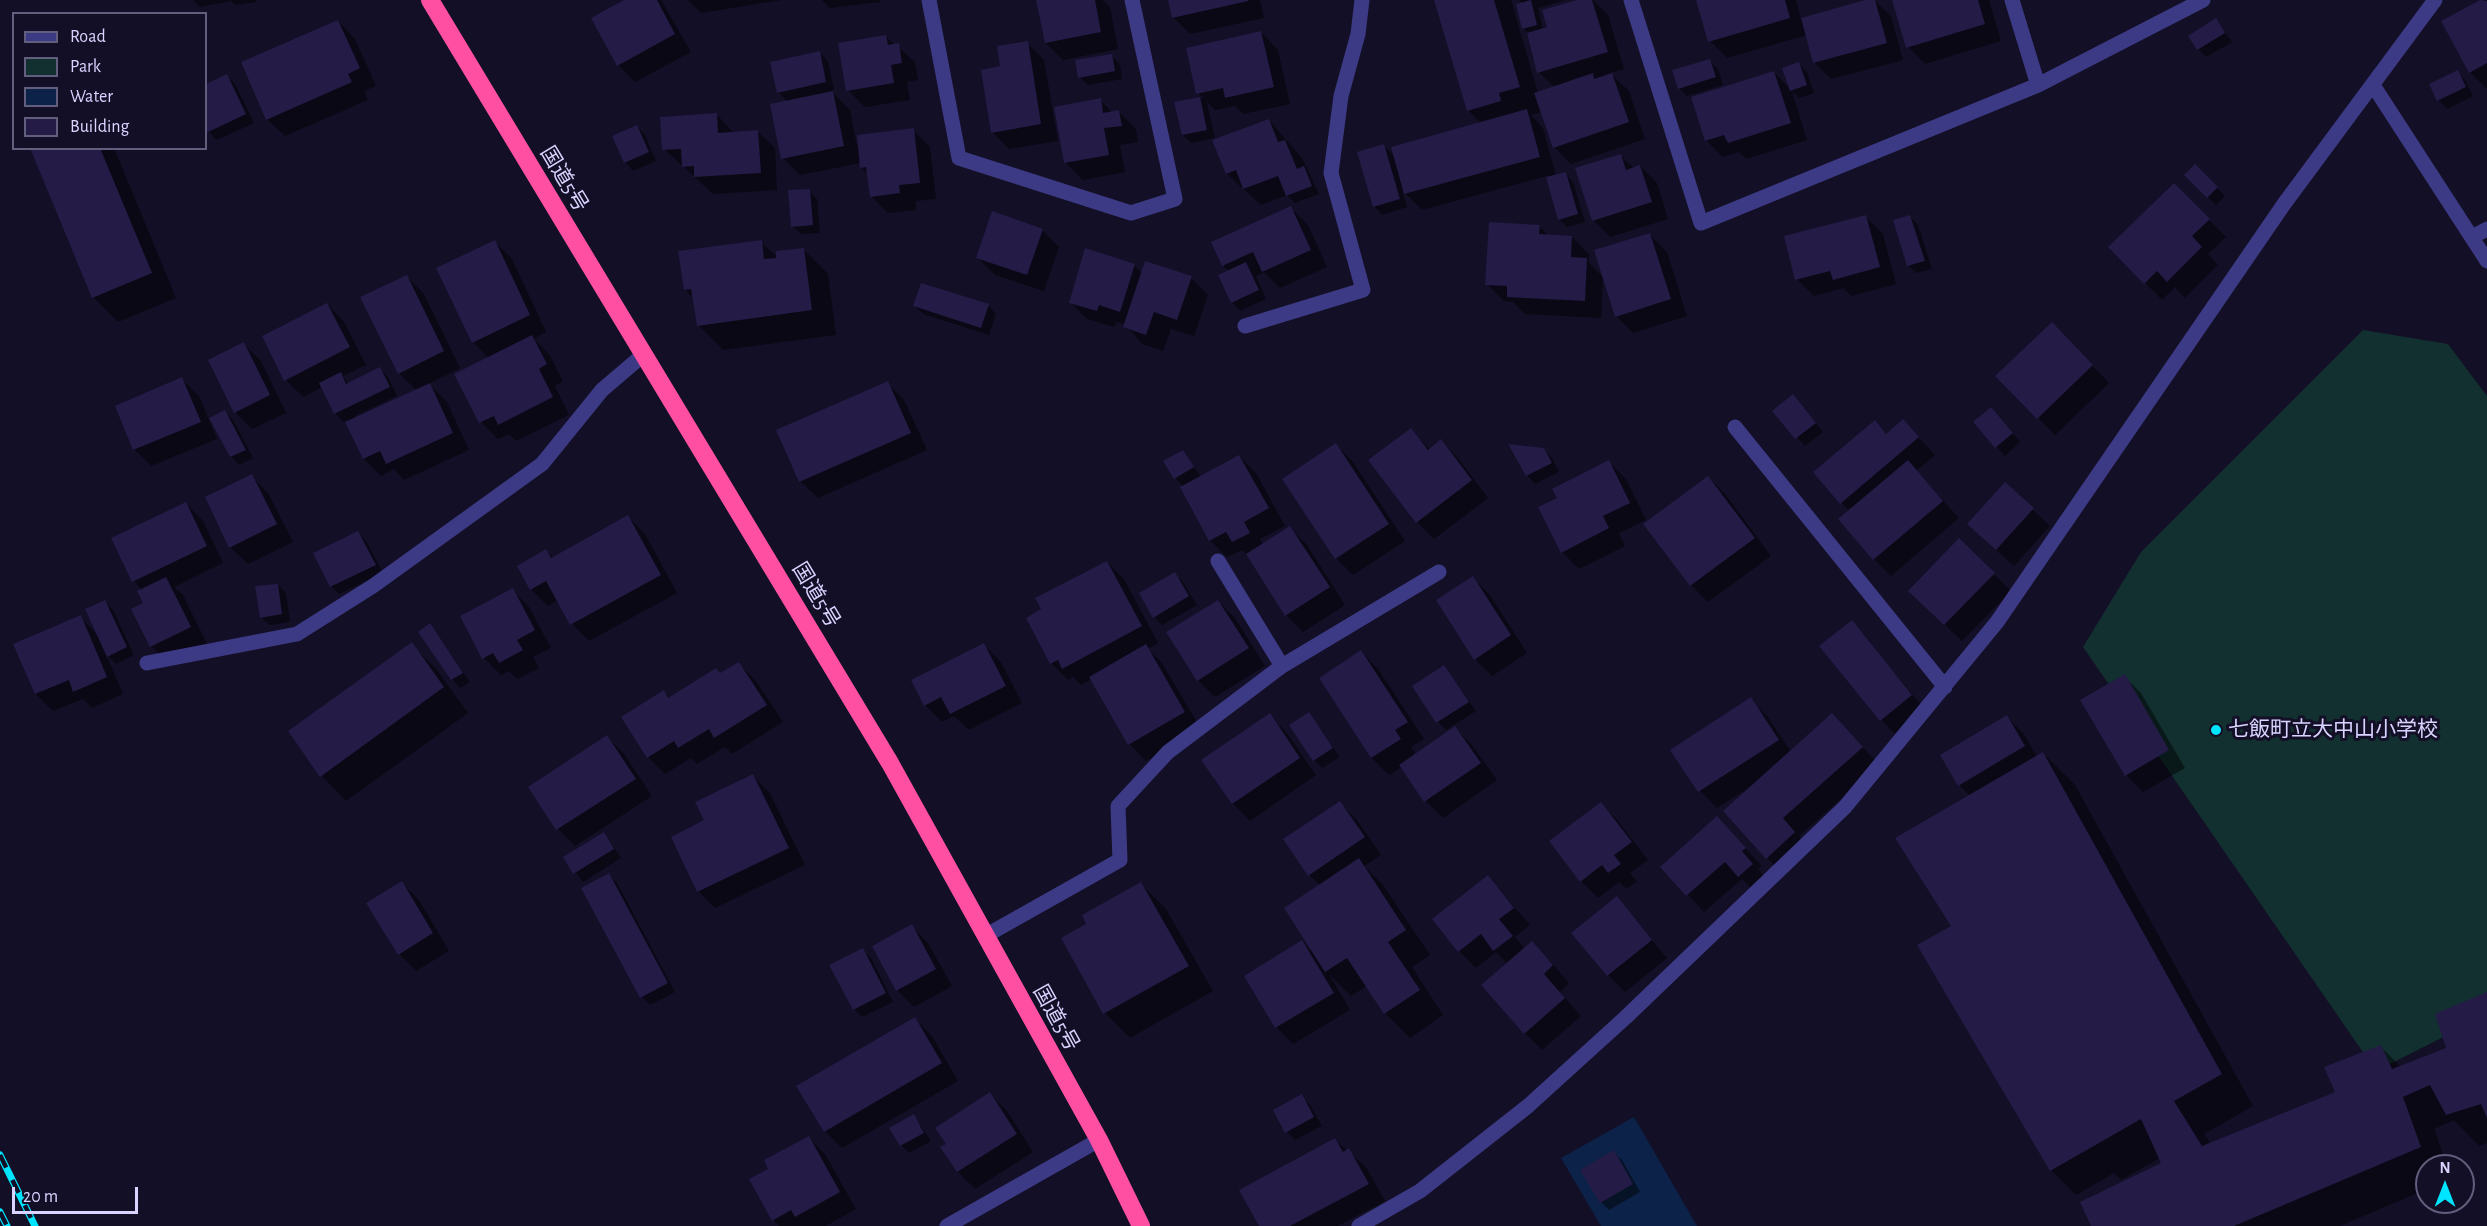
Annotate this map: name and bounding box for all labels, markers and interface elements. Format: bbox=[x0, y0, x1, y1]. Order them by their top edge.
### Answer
legend bbox=[12, 12, 207, 150]
text: Road bbox=[70, 28, 106, 46]
text: Park bbox=[70, 58, 101, 76]
text: Water bbox=[70, 88, 113, 106]
text: Building bbox=[70, 118, 129, 136]
street label: 国道5号 bbox=[535, 142, 593, 216]
street label: 国道5号 bbox=[787, 558, 845, 632]
place label: 七飯町立大中山小学校 bbox=[2228, 717, 2438, 743]
marker: 七飯町立大中山小学校 bbox=[2209, 723, 2223, 737]
street label: 国道5号 bbox=[1028, 981, 1084, 1055]
north arrow bbox=[2415, 1154, 2475, 1214]
text: N bbox=[2439, 1160, 2451, 1176]
scale bar bbox=[15, 1175, 141, 1213]
text: 20 m bbox=[23, 1188, 58, 1206]

